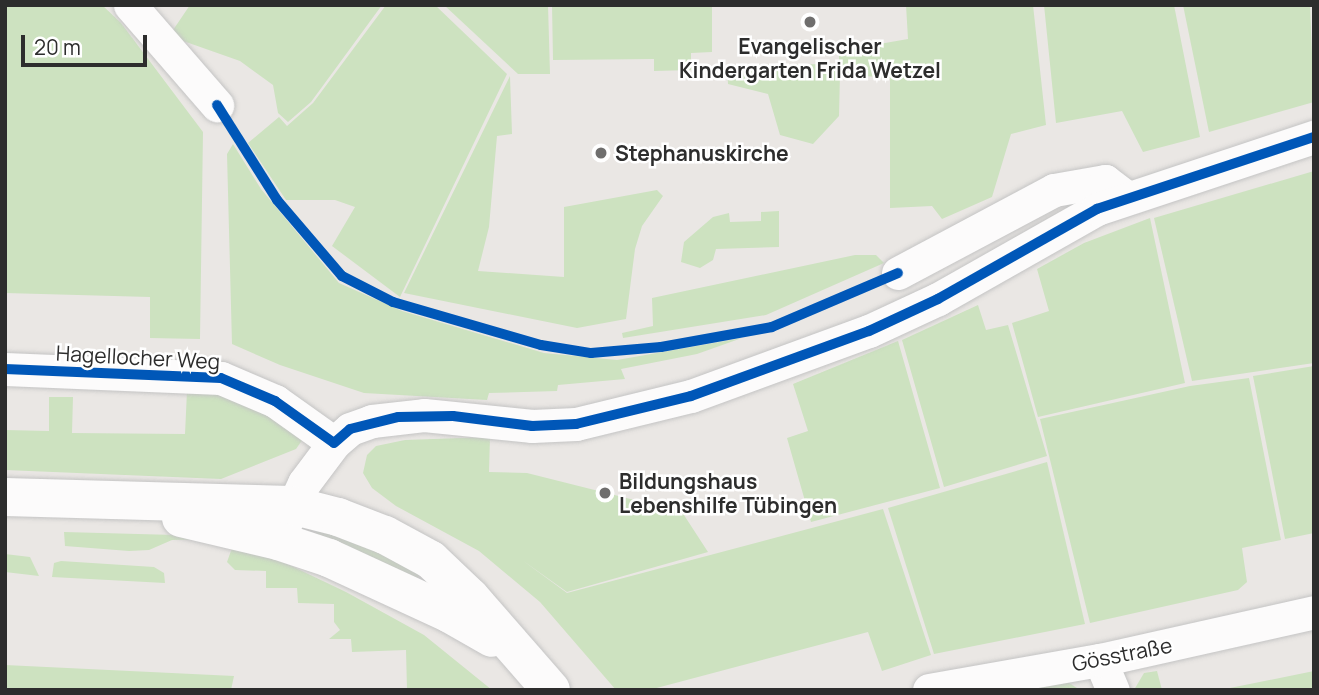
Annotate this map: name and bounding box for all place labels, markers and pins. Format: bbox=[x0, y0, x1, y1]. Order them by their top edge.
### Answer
marker: Evangelischer Kindergarten Frida Wetzel bbox=[802, 14, 818, 30]
place label: Evangelischer Kindergarten Frida Wetzel bbox=[679, 33, 941, 83]
place label: Stephanuskirche bbox=[615, 140, 789, 166]
marker: Stephanuskirche bbox=[593, 145, 609, 161]
place label: Bildungshaus Lebenshilfe Tübingen bbox=[619, 468, 837, 518]
marker: Bildungshaus Lebenshilfe Tübingen bbox=[597, 485, 613, 501]

